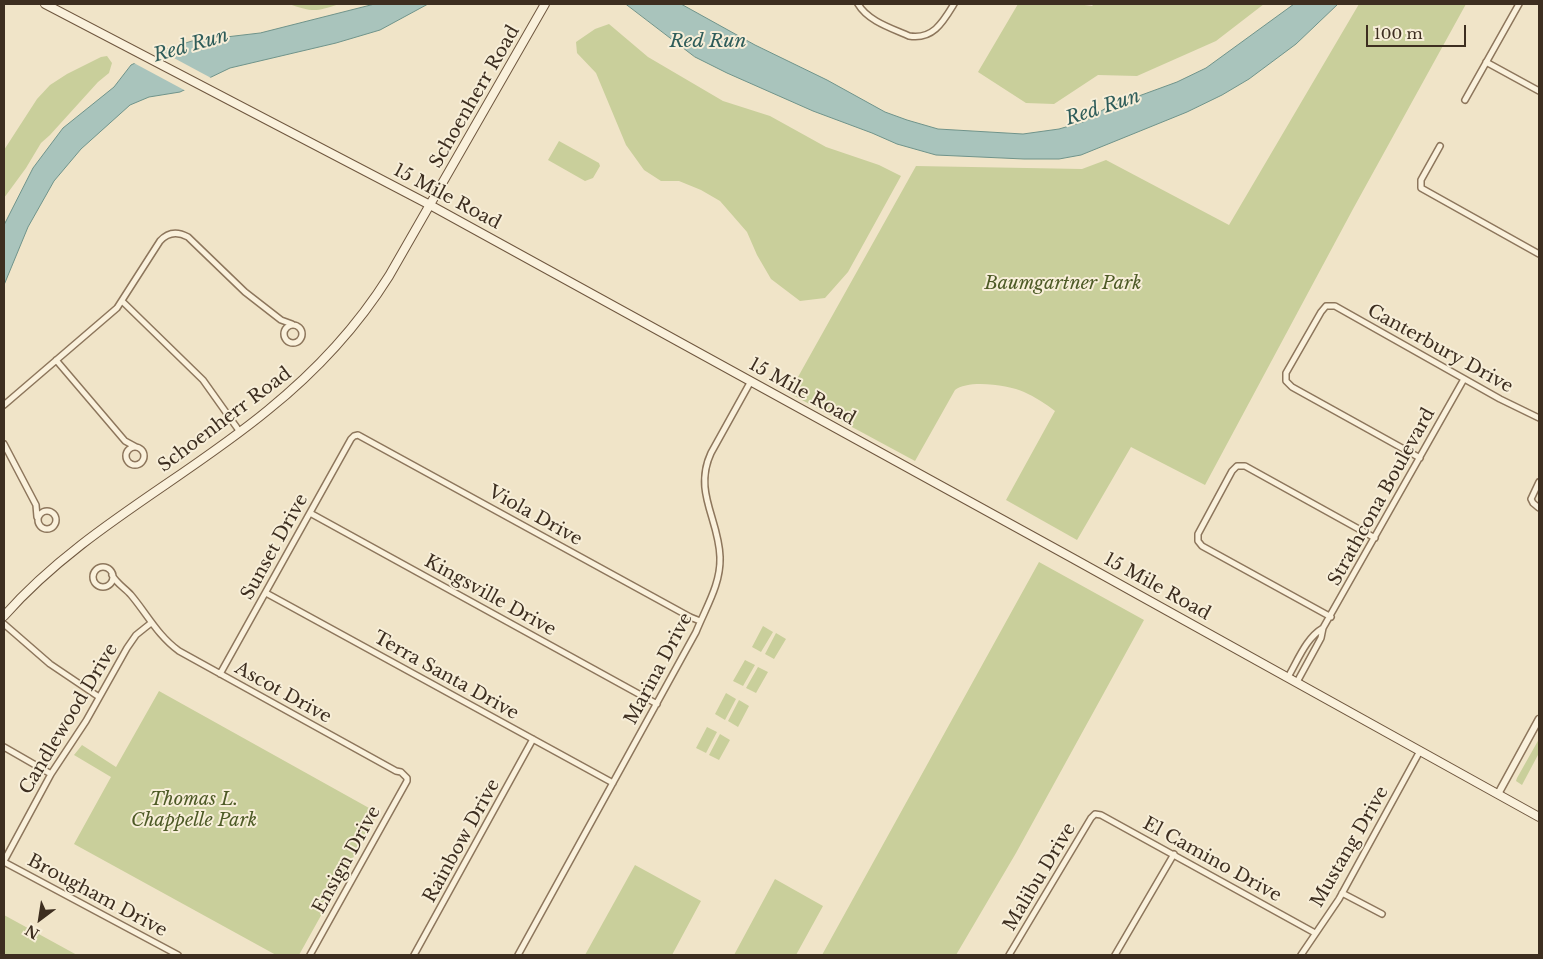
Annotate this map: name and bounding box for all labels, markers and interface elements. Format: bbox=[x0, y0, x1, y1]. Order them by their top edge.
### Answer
scale bar bbox=[1368, 15, 1468, 47]
street label: Schoenherr Road bbox=[425, 22, 525, 172]
water label: Red Run bbox=[151, 24, 231, 68]
text: 100 m bbox=[1374, 24, 1423, 43]
water label: Red Run bbox=[669, 31, 747, 53]
water label: Red Run bbox=[1063, 85, 1143, 131]
street label: 15 Mile Road bbox=[390, 160, 504, 234]
park label: Baumgartner Park bbox=[985, 273, 1141, 295]
street label: Canterbury Drive bbox=[1363, 300, 1517, 398]
street label: 15 Mile Road bbox=[745, 354, 859, 430]
street label: Schoenherr Road bbox=[154, 363, 296, 477]
street label: Strathcona Boulevard bbox=[1324, 404, 1440, 590]
street label: Viola Drive bbox=[484, 481, 586, 551]
street label: Sunset Drive bbox=[237, 490, 313, 604]
street label: 15 Mile Road bbox=[1100, 549, 1214, 625]
street label: Kingsville Drive bbox=[420, 551, 560, 641]
street label: Marina Drive bbox=[621, 609, 697, 729]
street label: Terra Santa Drive bbox=[370, 627, 522, 725]
street label: Candlewood Drive bbox=[15, 640, 123, 798]
street label: Ascot Drive bbox=[231, 658, 335, 728]
street label: Rainbow Drive bbox=[419, 775, 505, 907]
street label: Mustang Drive bbox=[1307, 783, 1393, 911]
park label: Thomas L. Chappelle Park bbox=[131, 789, 257, 832]
street label: Ensign Drive bbox=[309, 802, 385, 918]
street label: El Camino Drive bbox=[1139, 813, 1285, 907]
street label: Malibu Drive bbox=[999, 819, 1081, 935]
street label: Brougham Drive bbox=[23, 850, 171, 942]
north arrow bbox=[15, 894, 65, 944]
text: N bbox=[22, 921, 43, 943]

